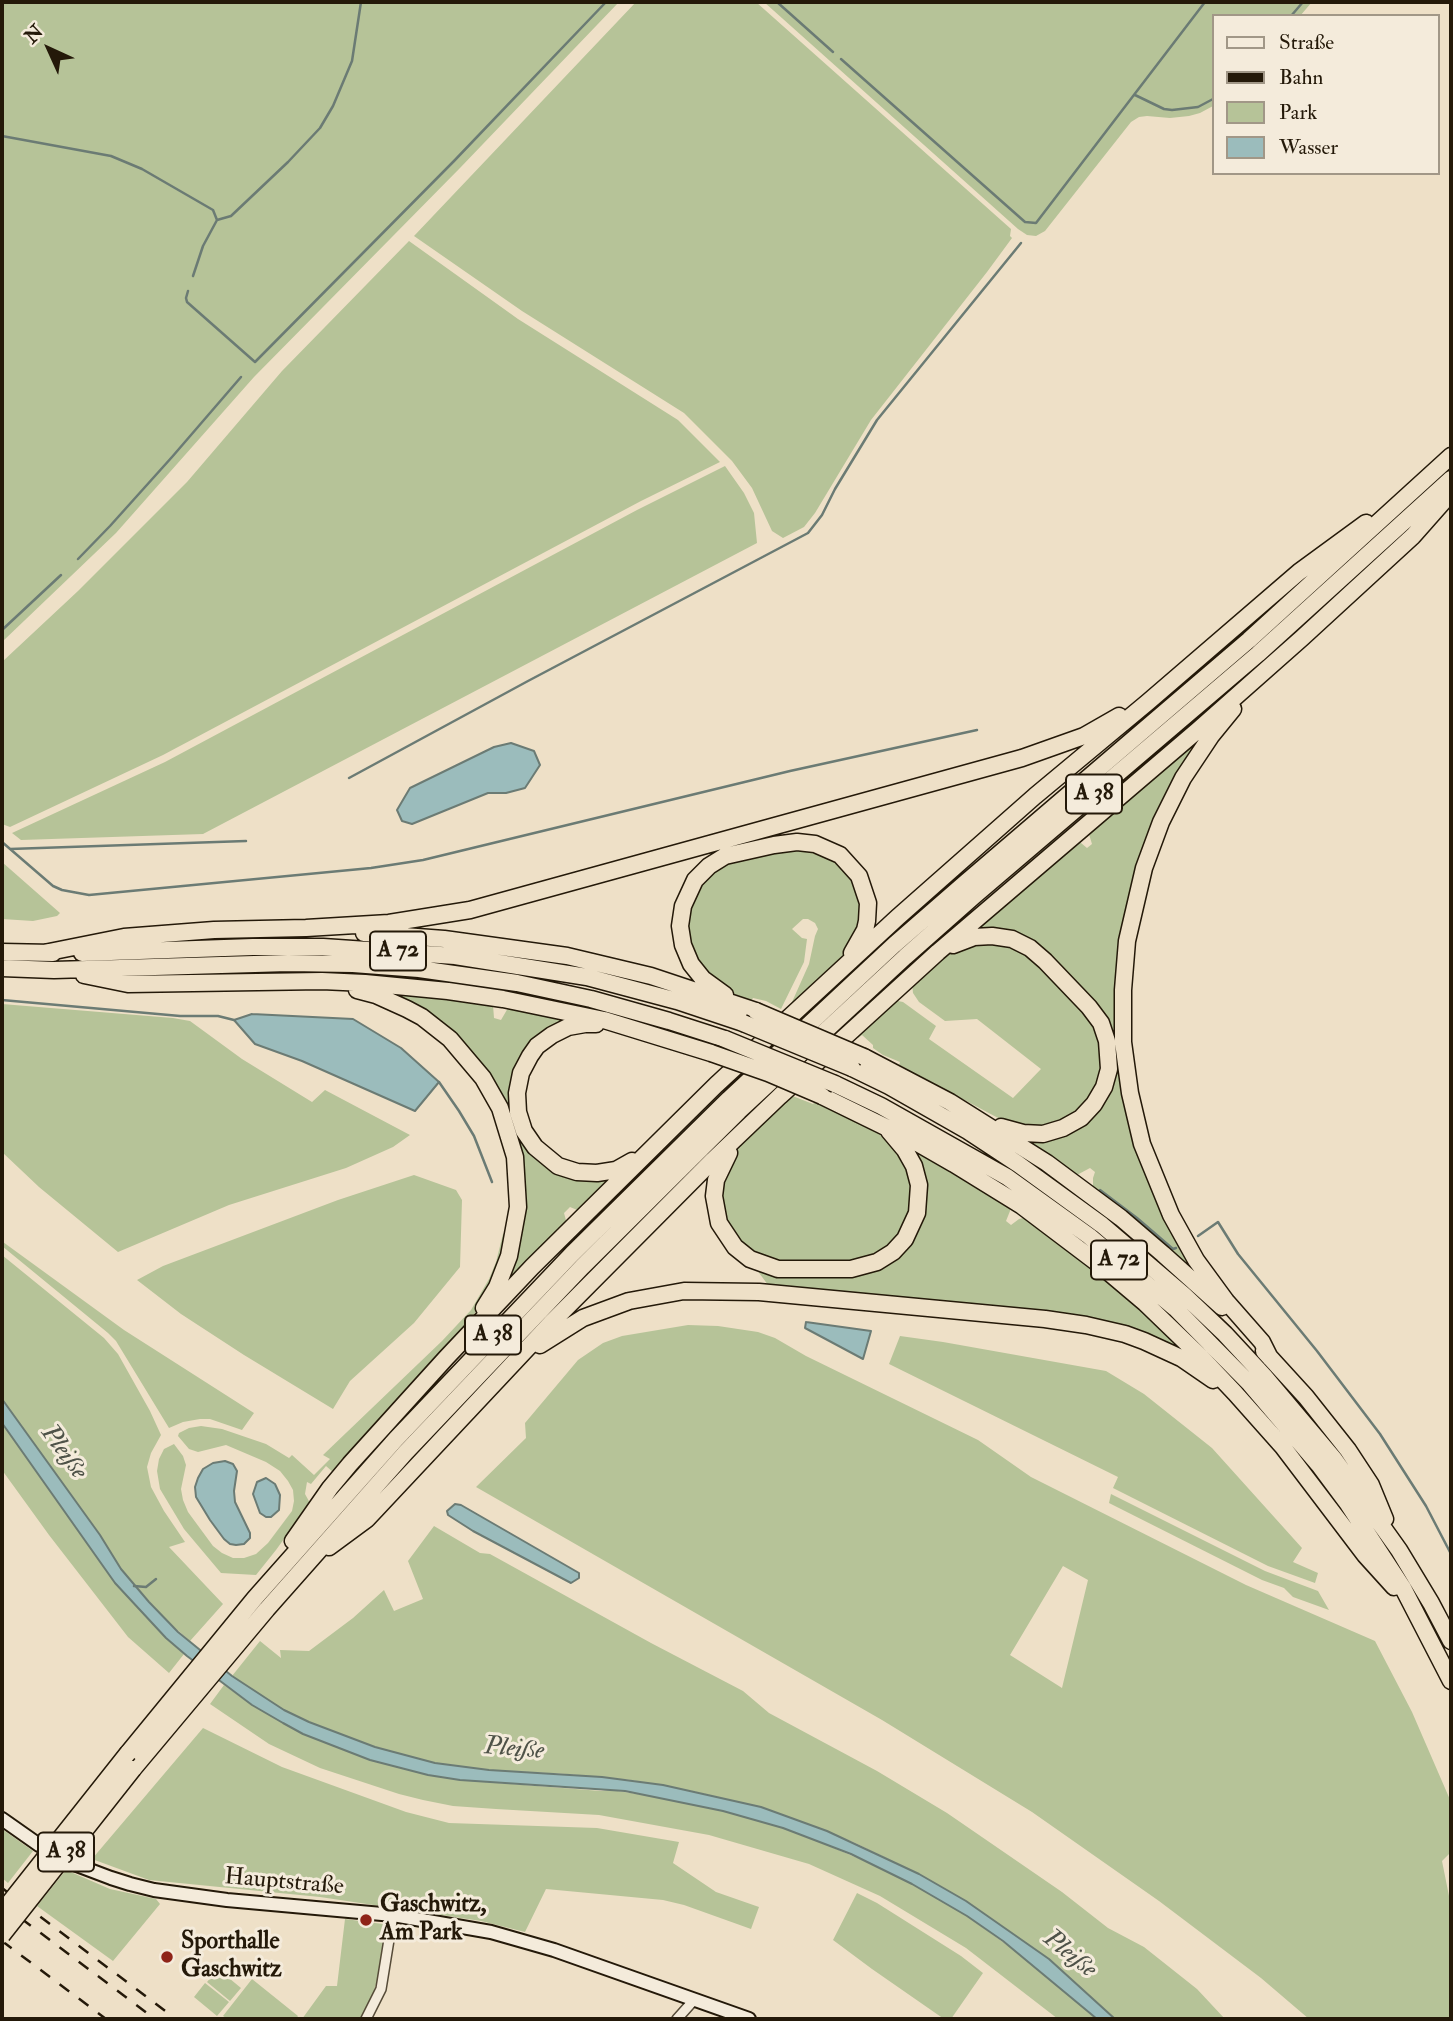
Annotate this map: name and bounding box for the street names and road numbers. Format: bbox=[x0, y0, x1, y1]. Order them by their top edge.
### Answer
road number: A 38 bbox=[1066, 774, 1122, 814]
road number: A 72 bbox=[370, 932, 426, 970]
road number: A 72 bbox=[1091, 1240, 1147, 1280]
road number: A 38 bbox=[465, 1316, 521, 1354]
road number: A 38 bbox=[38, 1832, 94, 1871]
street label: Hauptstraße bbox=[223, 1863, 345, 1903]

